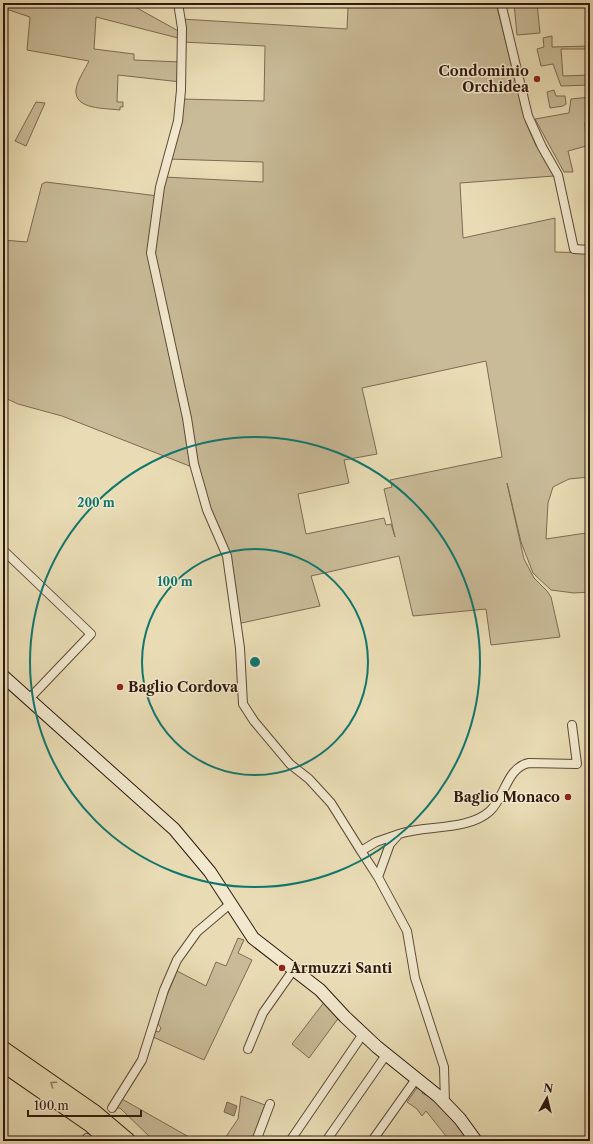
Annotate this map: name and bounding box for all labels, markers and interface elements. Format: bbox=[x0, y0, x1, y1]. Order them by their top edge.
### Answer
place label: Condominio Orchidea bbox=[439, 62, 530, 96]
marker: Condominio Orchidea bbox=[532, 74, 542, 84]
text: 200 m bbox=[77, 495, 115, 510]
text: 100 m bbox=[157, 574, 193, 589]
centre of rings bbox=[248, 655, 262, 669]
place label: Baglio Cordova bbox=[128, 678, 239, 696]
marker: Baglio Cordova bbox=[115, 682, 125, 692]
place label: Baglio Monaco bbox=[453, 788, 560, 806]
marker: Baglio Monaco bbox=[563, 792, 573, 802]
place label: Armuzzi Santi bbox=[289, 959, 392, 977]
marker: Armuzzi Santi bbox=[277, 963, 287, 973]
north arrow bbox=[527, 1078, 567, 1118]
one-way arrow bbox=[50, 1081, 57, 1089]
text: N bbox=[543, 1081, 555, 1096]
scale bar bbox=[28, 1092, 141, 1118]
text: 100 m bbox=[34, 1098, 69, 1113]

